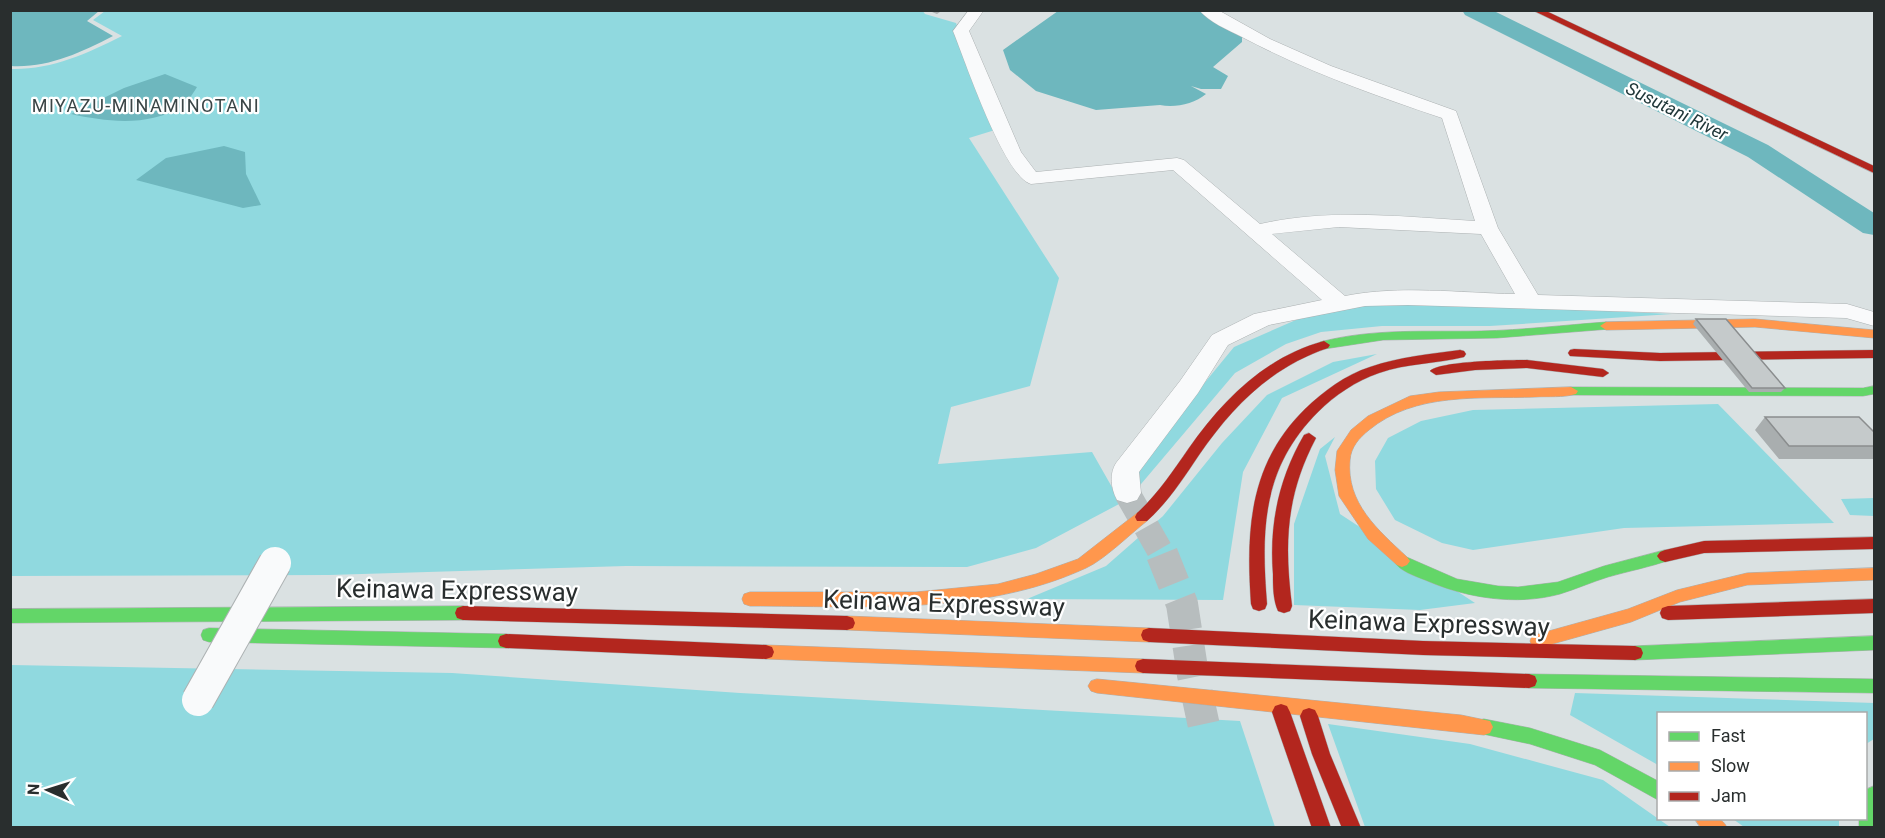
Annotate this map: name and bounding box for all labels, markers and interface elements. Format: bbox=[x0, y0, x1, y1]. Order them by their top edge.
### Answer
water label: Susutani River bbox=[1623, 77, 1732, 145]
district label: MIYAZU-MINAMINOTANI bbox=[32, 95, 260, 116]
street label: Keinawa Expressway bbox=[336, 573, 578, 607]
street label: Keinawa Expressway bbox=[823, 584, 1065, 622]
street label: Keinawa Expressway bbox=[1308, 604, 1550, 642]
legend bbox=[1657, 712, 1867, 820]
text: Fast bbox=[1711, 725, 1746, 746]
text: Slow bbox=[1711, 755, 1750, 776]
north arrow bbox=[18, 760, 78, 820]
text: N bbox=[24, 783, 43, 795]
text: Jam bbox=[1711, 785, 1747, 806]

